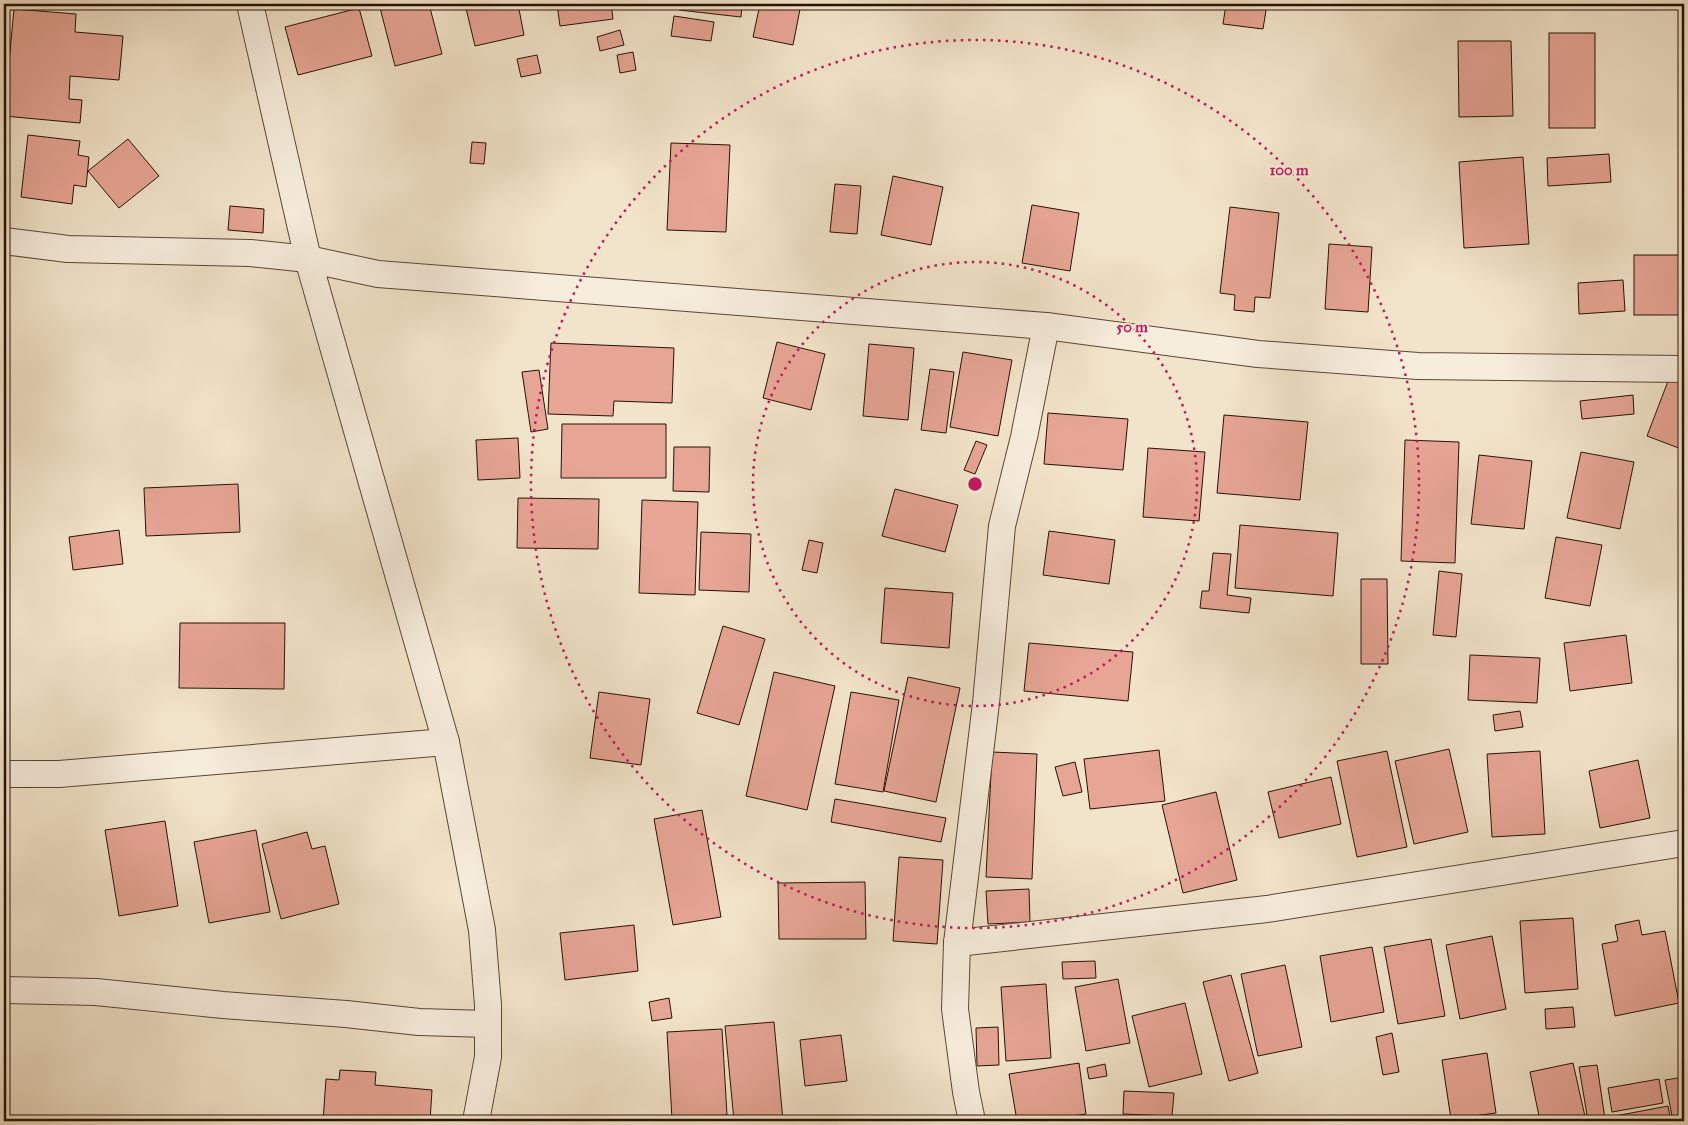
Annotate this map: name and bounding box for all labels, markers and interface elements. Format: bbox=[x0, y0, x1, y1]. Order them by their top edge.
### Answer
text: 100 m bbox=[1269, 161, 1309, 179]
text: 50 m bbox=[1116, 318, 1148, 336]
centre of rings bbox=[966, 475, 984, 493]

